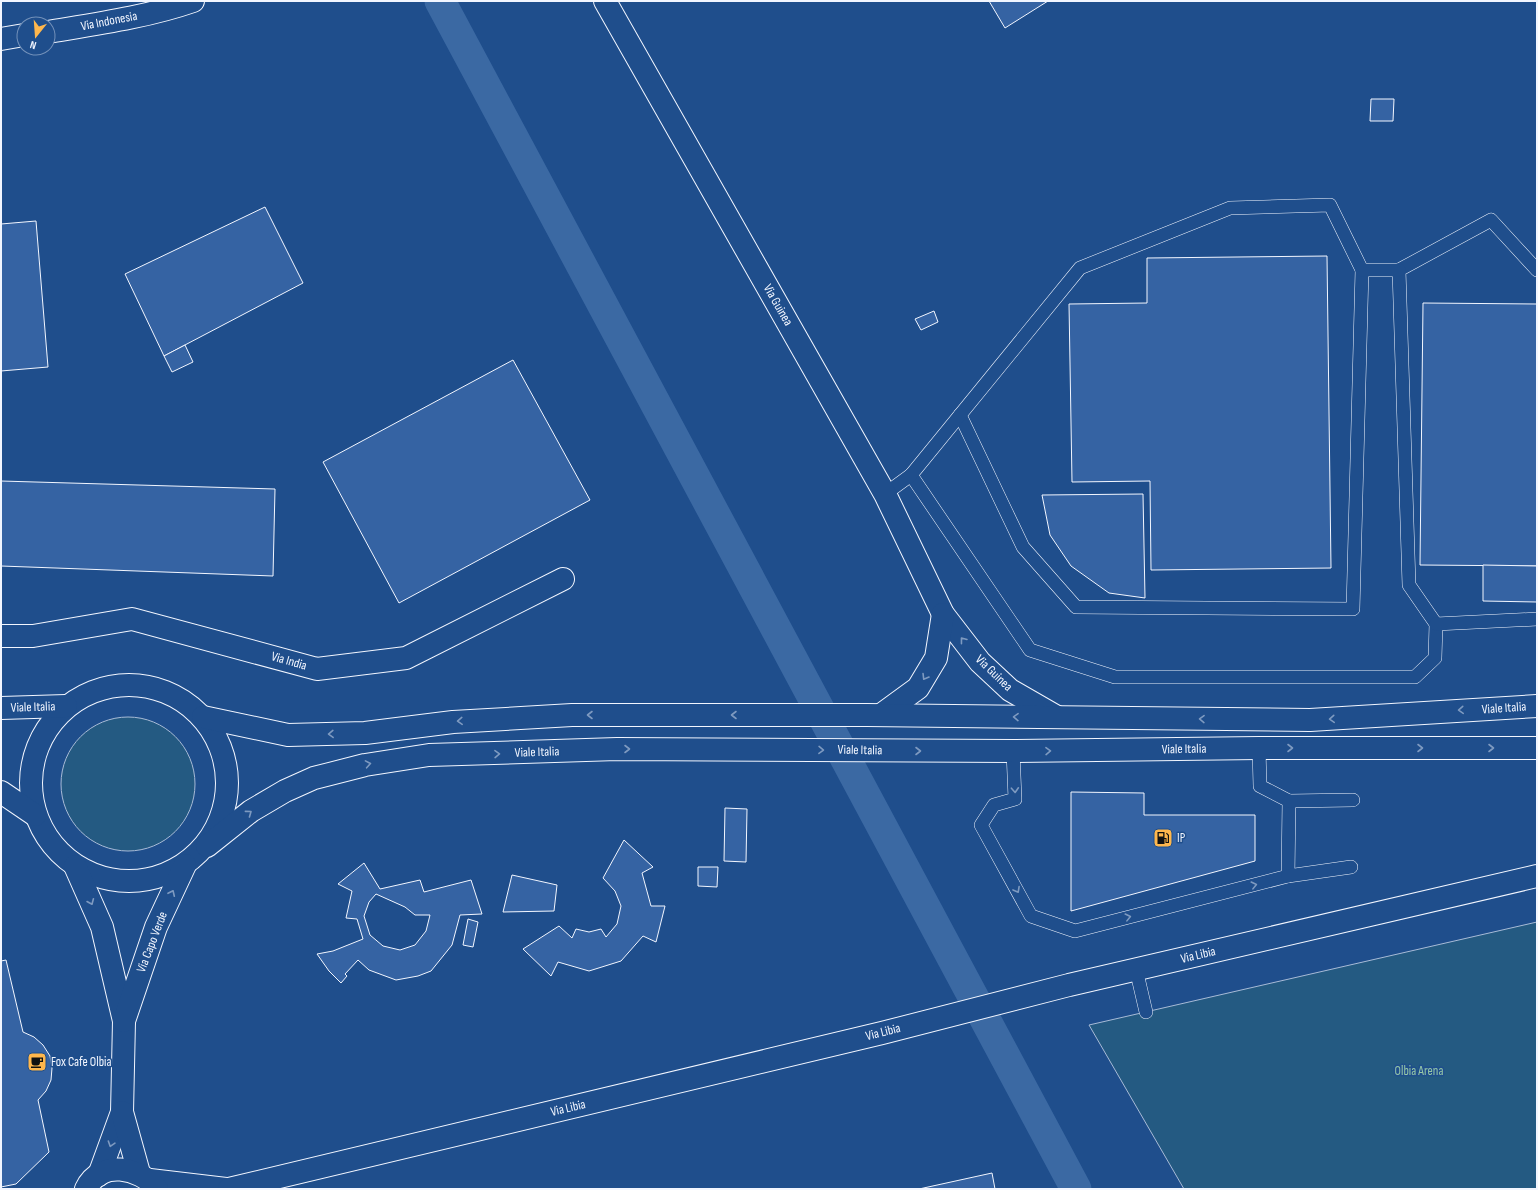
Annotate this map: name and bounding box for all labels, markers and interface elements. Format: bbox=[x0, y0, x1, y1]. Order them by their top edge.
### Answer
street label: Via Indonesia bbox=[79, 8, 139, 34]
north arrow bbox=[16, 16, 56, 56]
text: N bbox=[28, 38, 38, 52]
street label: Via Guinea bbox=[760, 281, 796, 329]
one-way arrow bbox=[961, 638, 968, 645]
street label: Via India bbox=[269, 648, 309, 674]
street label: Via Guinea bbox=[972, 651, 1016, 695]
one-way arrow bbox=[922, 673, 929, 680]
street label: Viale Italia bbox=[10, 698, 56, 716]
street label: Viale Italia bbox=[1481, 698, 1527, 718]
one-way arrow bbox=[1458, 706, 1464, 715]
one-way arrow bbox=[587, 711, 593, 719]
one-way arrow bbox=[731, 711, 737, 719]
one-way arrow bbox=[1013, 713, 1019, 721]
one-way arrow bbox=[1329, 714, 1335, 723]
one-way arrow bbox=[1199, 715, 1205, 723]
one-way arrow bbox=[457, 717, 463, 726]
one-way arrow bbox=[328, 730, 334, 739]
street label: Viale Italia bbox=[1162, 741, 1206, 757]
street label: Viale Italia bbox=[838, 742, 882, 758]
street label: Viale Italia bbox=[514, 743, 560, 761]
one-way arrow bbox=[1287, 744, 1293, 752]
one-way arrow bbox=[1417, 744, 1423, 752]
one-way arrow bbox=[1488, 744, 1494, 752]
one-way arrow bbox=[624, 745, 630, 753]
one-way arrow bbox=[818, 746, 824, 754]
one-way arrow bbox=[915, 747, 921, 755]
one-way arrow bbox=[1045, 747, 1051, 755]
one-way arrow bbox=[494, 750, 500, 758]
one-way arrow bbox=[365, 761, 371, 769]
one-way arrow bbox=[1011, 787, 1019, 793]
one-way arrow bbox=[244, 811, 251, 818]
fuel station icon: IP bbox=[1152, 827, 1174, 849]
place label: IP bbox=[1177, 830, 1186, 846]
one-way arrow bbox=[1250, 881, 1257, 889]
one-way arrow bbox=[1012, 886, 1019, 893]
one-way arrow bbox=[167, 890, 175, 898]
one-way arrow bbox=[86, 898, 94, 905]
street label: Via Capo Verde bbox=[133, 909, 171, 975]
one-way arrow bbox=[1124, 913, 1131, 922]
street label: Via Libia bbox=[1179, 943, 1217, 967]
street label: Via Libia bbox=[864, 1020, 902, 1044]
cafe icon: Fox Cafe Olbia bbox=[26, 1051, 48, 1073]
place label: Fox Cafe Olbia bbox=[51, 1054, 111, 1070]
park label: Olbia Arena bbox=[1395, 1063, 1443, 1079]
street label: Via Libia bbox=[549, 1096, 587, 1120]
one-way arrow bbox=[107, 1140, 116, 1147]

